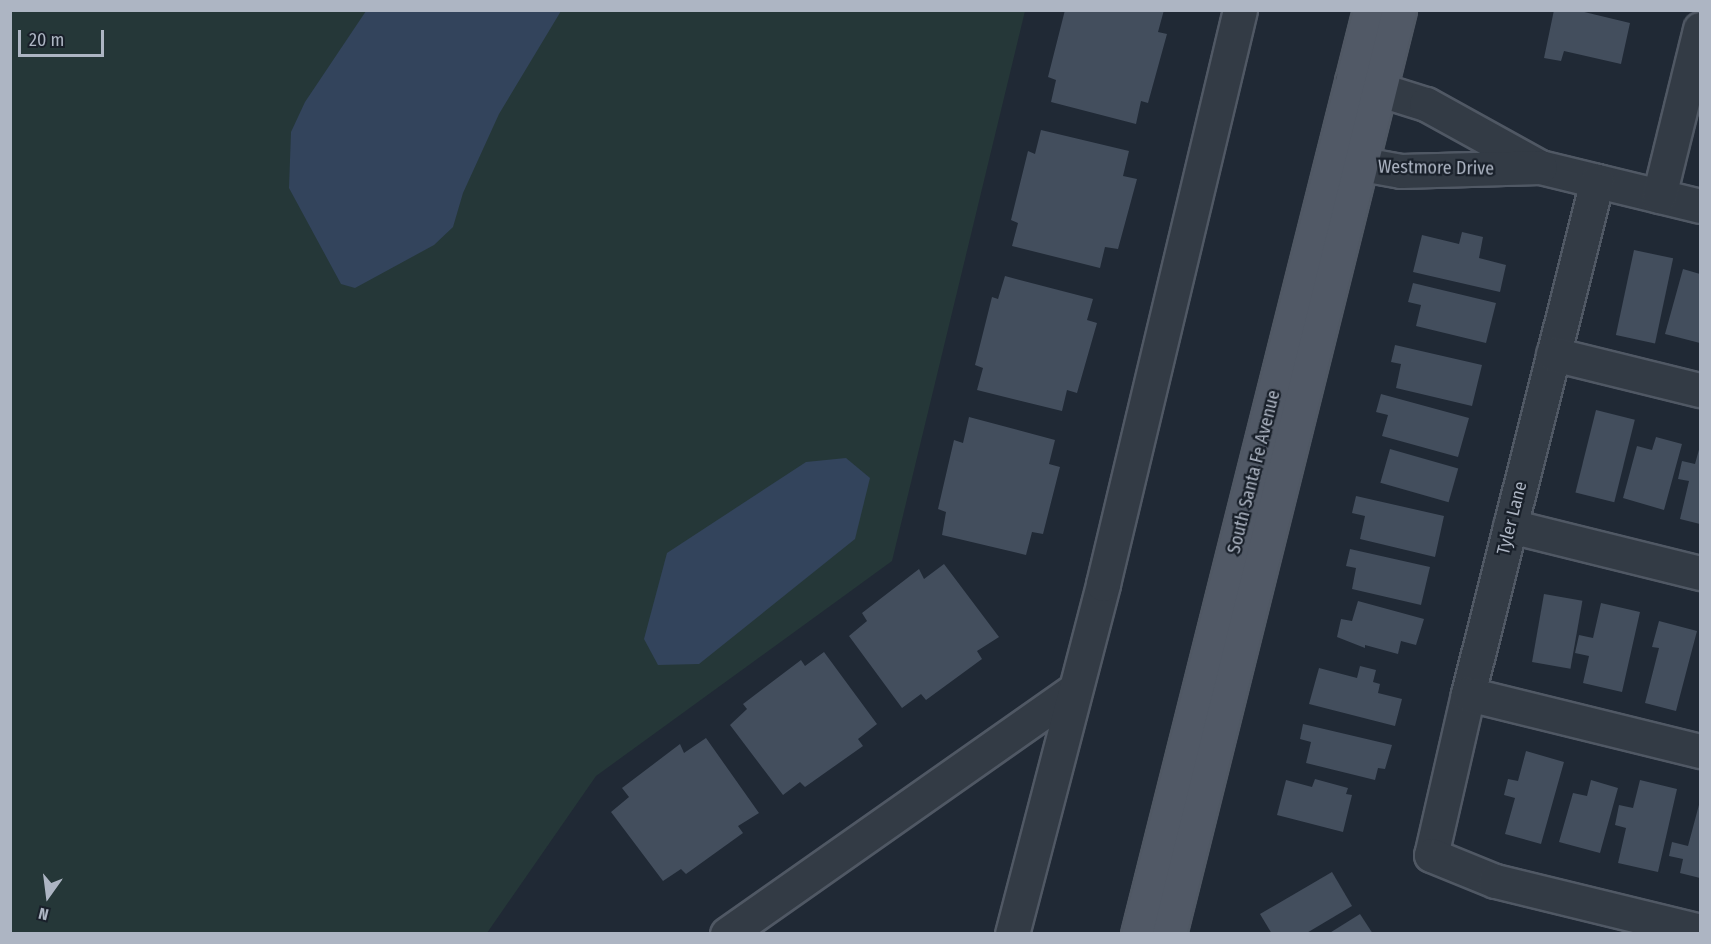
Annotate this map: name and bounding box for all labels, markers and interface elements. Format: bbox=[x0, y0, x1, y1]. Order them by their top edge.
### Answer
scale bar bbox=[21, 18, 106, 56]
text: 20 m bbox=[29, 29, 64, 51]
street label: Westmore Drive bbox=[1378, 156, 1494, 180]
street label: South Santa Fe Avenue bbox=[1223, 388, 1285, 556]
street label: Tyler Lane bbox=[1492, 479, 1532, 557]
north arrow bbox=[18, 866, 78, 926]
text: N bbox=[37, 904, 50, 924]

